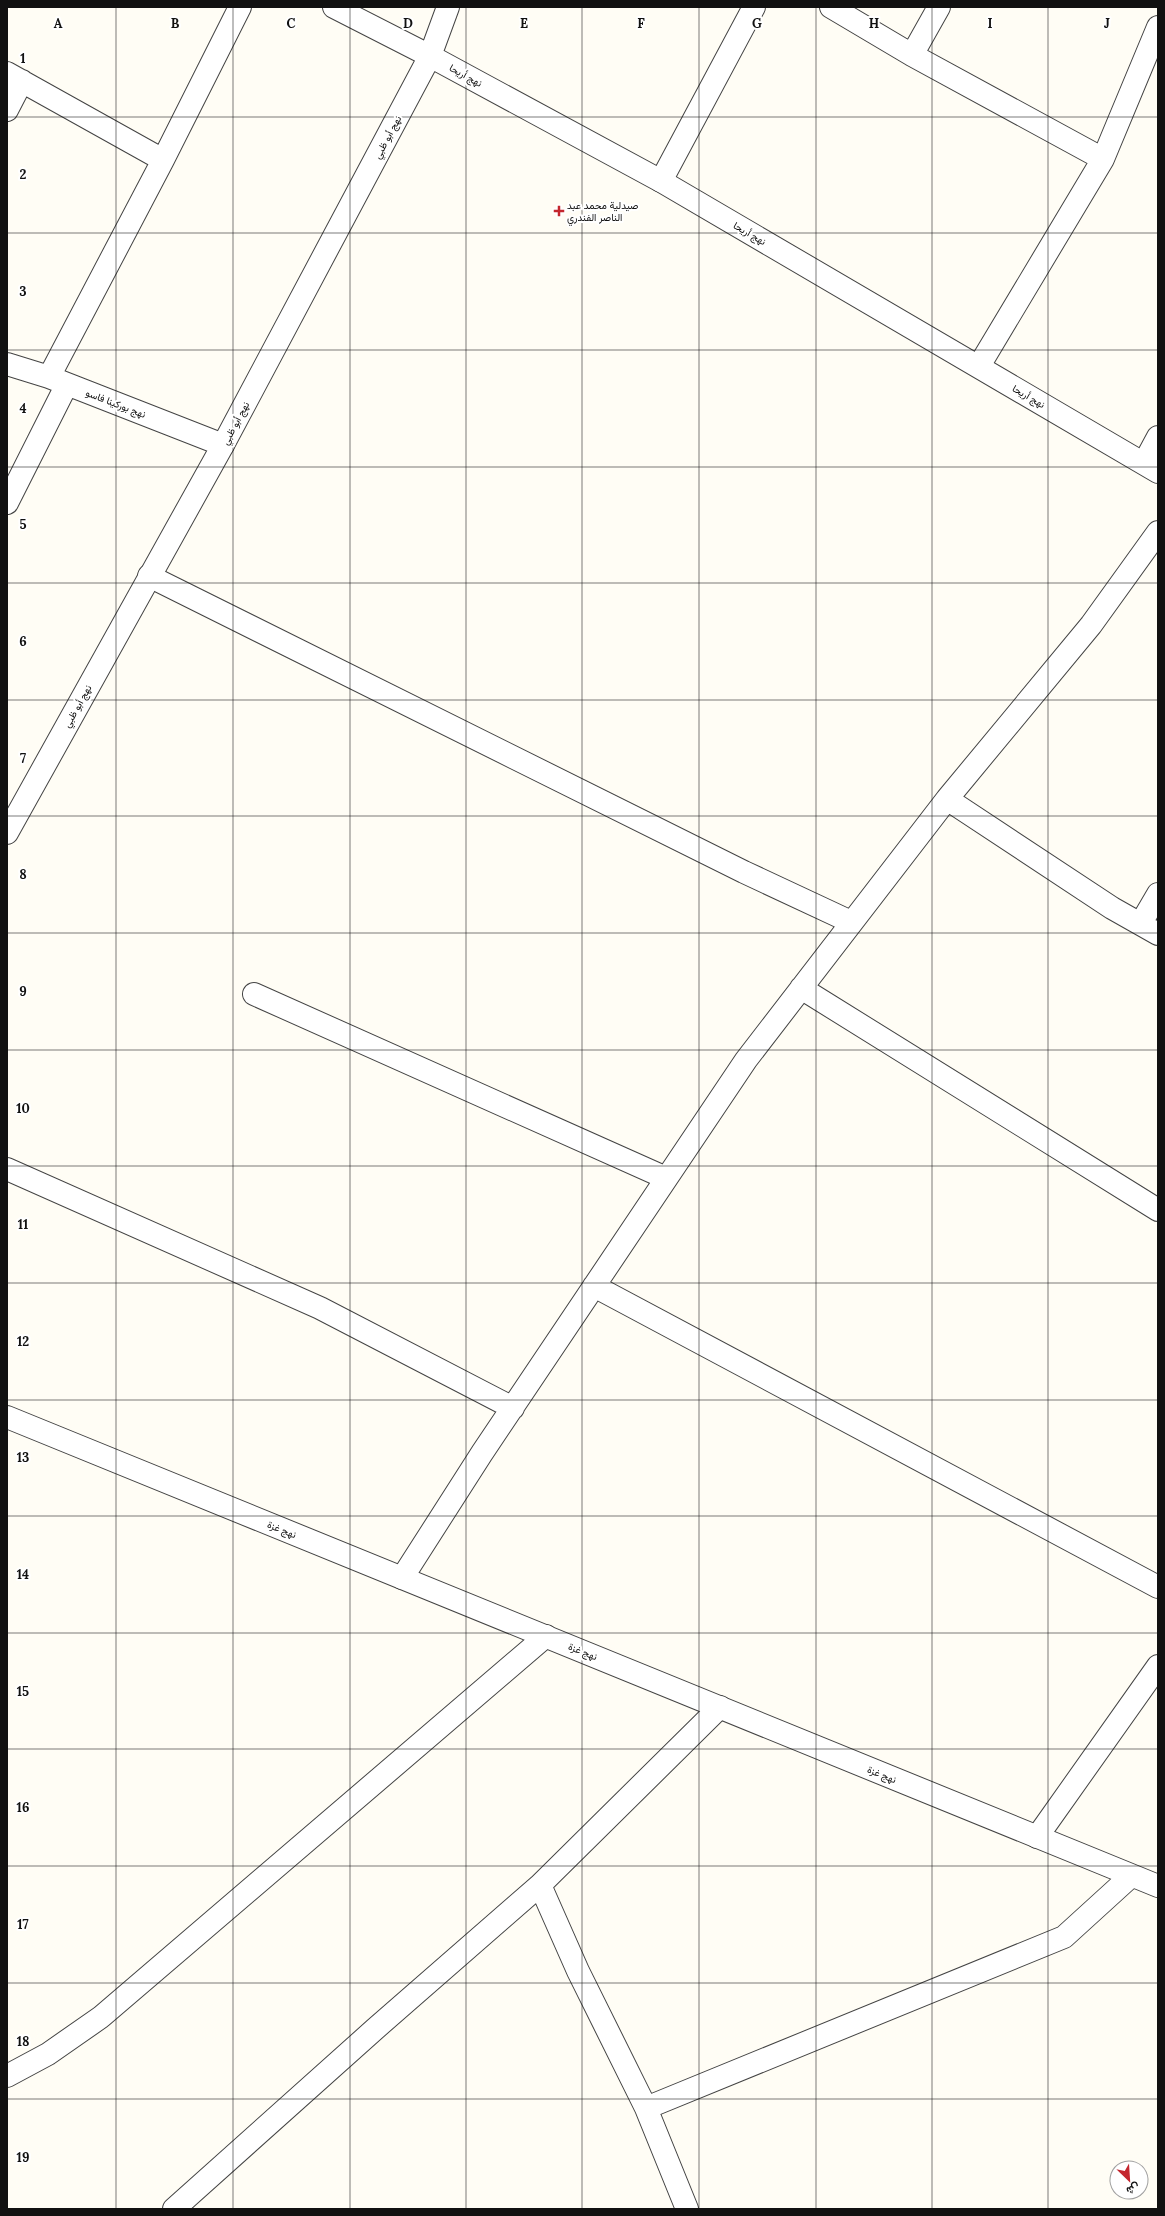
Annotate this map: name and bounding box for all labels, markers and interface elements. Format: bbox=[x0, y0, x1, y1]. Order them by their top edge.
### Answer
text: A bbox=[54, 15, 63, 32]
text: B bbox=[171, 15, 180, 32]
text: C bbox=[287, 15, 296, 32]
text: D bbox=[403, 15, 413, 32]
text: E bbox=[520, 15, 528, 32]
text: F bbox=[637, 15, 645, 32]
text: G bbox=[752, 15, 762, 32]
text: H bbox=[869, 15, 879, 32]
text: I bbox=[987, 15, 993, 32]
text: J bbox=[1104, 15, 1110, 32]
text: 1 bbox=[20, 50, 26, 67]
street label: نهج أريحا bbox=[447, 61, 485, 90]
street label: نهج أبو ظبي bbox=[371, 113, 406, 162]
text: 2 bbox=[20, 166, 27, 183]
place label: صيدلية محمد عبد الناصر الفندري bbox=[567, 199, 638, 226]
marker: صيدلية محمد عبد الناصر الفندري bbox=[554, 206, 564, 216]
street label: نهج أريحا bbox=[731, 219, 769, 248]
text: 3 bbox=[19, 283, 27, 300]
street label: نهج أريحا bbox=[1010, 382, 1048, 411]
street label: نهج بوركينا فاسو bbox=[84, 386, 148, 421]
street label: نهج أبو ظبي bbox=[219, 399, 254, 448]
text: 4 bbox=[19, 400, 27, 417]
text: 5 bbox=[19, 516, 27, 533]
text: 6 bbox=[19, 633, 27, 650]
street label: نهج أبو ظبي bbox=[60, 682, 96, 731]
text: 7 bbox=[20, 750, 26, 767]
text: 8 bbox=[19, 866, 27, 883]
text: 9 bbox=[19, 983, 27, 1000]
text: 10 bbox=[16, 1100, 30, 1117]
text: 11 bbox=[18, 1216, 28, 1233]
text: 12 bbox=[17, 1333, 29, 1350]
text: 13 bbox=[17, 1449, 29, 1466]
street label: نهج غزة bbox=[265, 1518, 298, 1541]
text: 14 bbox=[17, 1566, 29, 1583]
street label: نهج غزة bbox=[566, 1640, 599, 1663]
text: 15 bbox=[17, 1683, 29, 1700]
street label: نهج غزة bbox=[865, 1763, 898, 1786]
text: 16 bbox=[17, 1799, 29, 1816]
text: 17 bbox=[17, 1916, 29, 1933]
text: 18 bbox=[17, 2033, 29, 2050]
text: 19 bbox=[17, 2149, 29, 2166]
north arrow bbox=[1109, 2160, 1149, 2200]
text: ش bbox=[1124, 2180, 1142, 2198]

